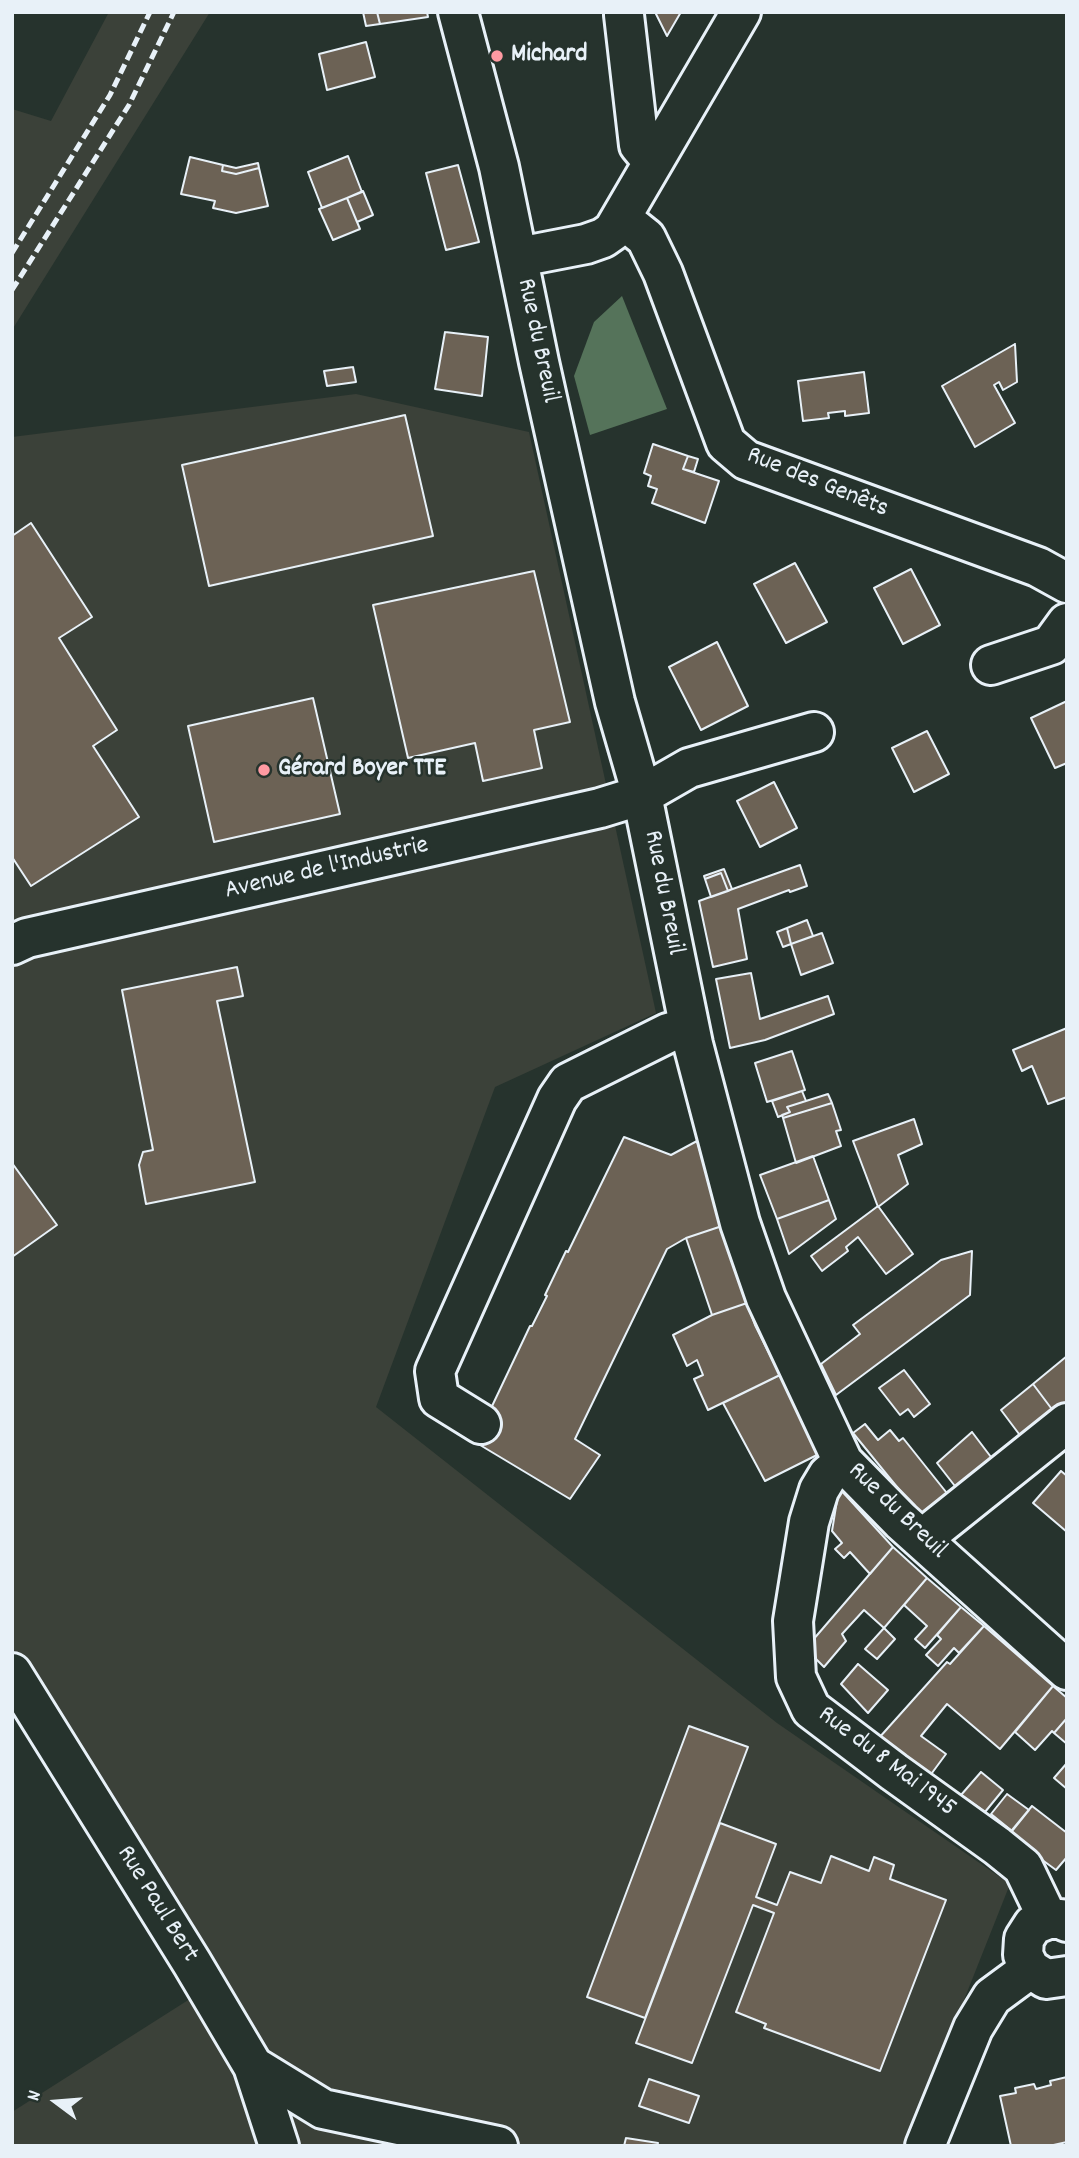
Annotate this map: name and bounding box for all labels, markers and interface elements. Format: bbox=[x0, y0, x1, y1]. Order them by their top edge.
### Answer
place label: Michard bbox=[511, 40, 587, 72]
marker: Michard bbox=[489, 48, 505, 64]
street label: Rue du Breuil bbox=[508, 276, 564, 406]
street label: Rue des Genêts bbox=[742, 441, 892, 527]
place label: Gérard Boyer TTE bbox=[278, 754, 446, 786]
marker: Gérard Boyer TTE bbox=[256, 762, 272, 778]
street label: Rue du Breuil bbox=[635, 828, 689, 958]
street label: Avenue de l'Industrie bbox=[222, 831, 432, 909]
street label: Rue du Breuil bbox=[840, 1457, 952, 1567]
street label: Rue du 8 Mai 1945 bbox=[810, 1701, 962, 1825]
street label: Rue Paul Bert bbox=[108, 1841, 204, 1969]
north arrow bbox=[21, 2067, 91, 2137]
text: N bbox=[21, 2088, 50, 2104]

